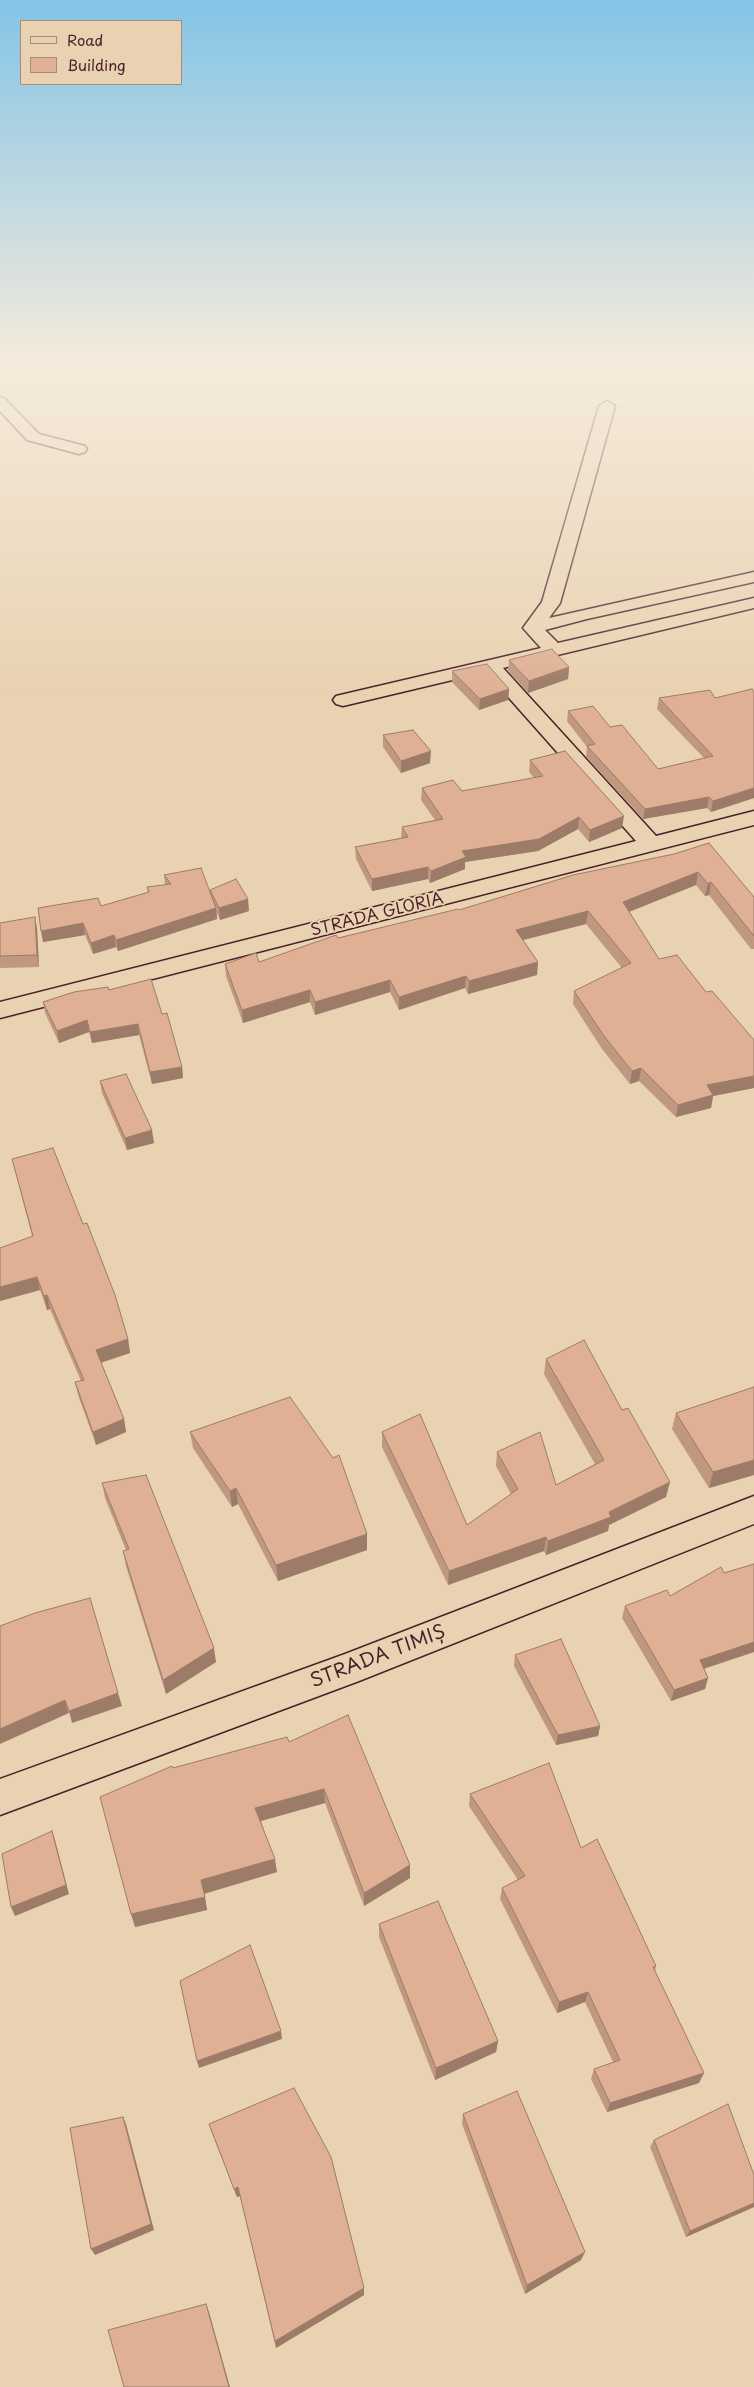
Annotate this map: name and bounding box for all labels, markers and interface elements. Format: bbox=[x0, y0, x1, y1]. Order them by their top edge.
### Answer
legend bbox=[20, 20, 182, 85]
text: Road bbox=[67, 28, 103, 51]
text: Building bbox=[67, 53, 126, 76]
street label: STRADA GLORIA bbox=[309, 889, 445, 941]
street label: STRADA TIMIȘ bbox=[307, 1621, 449, 1693]

